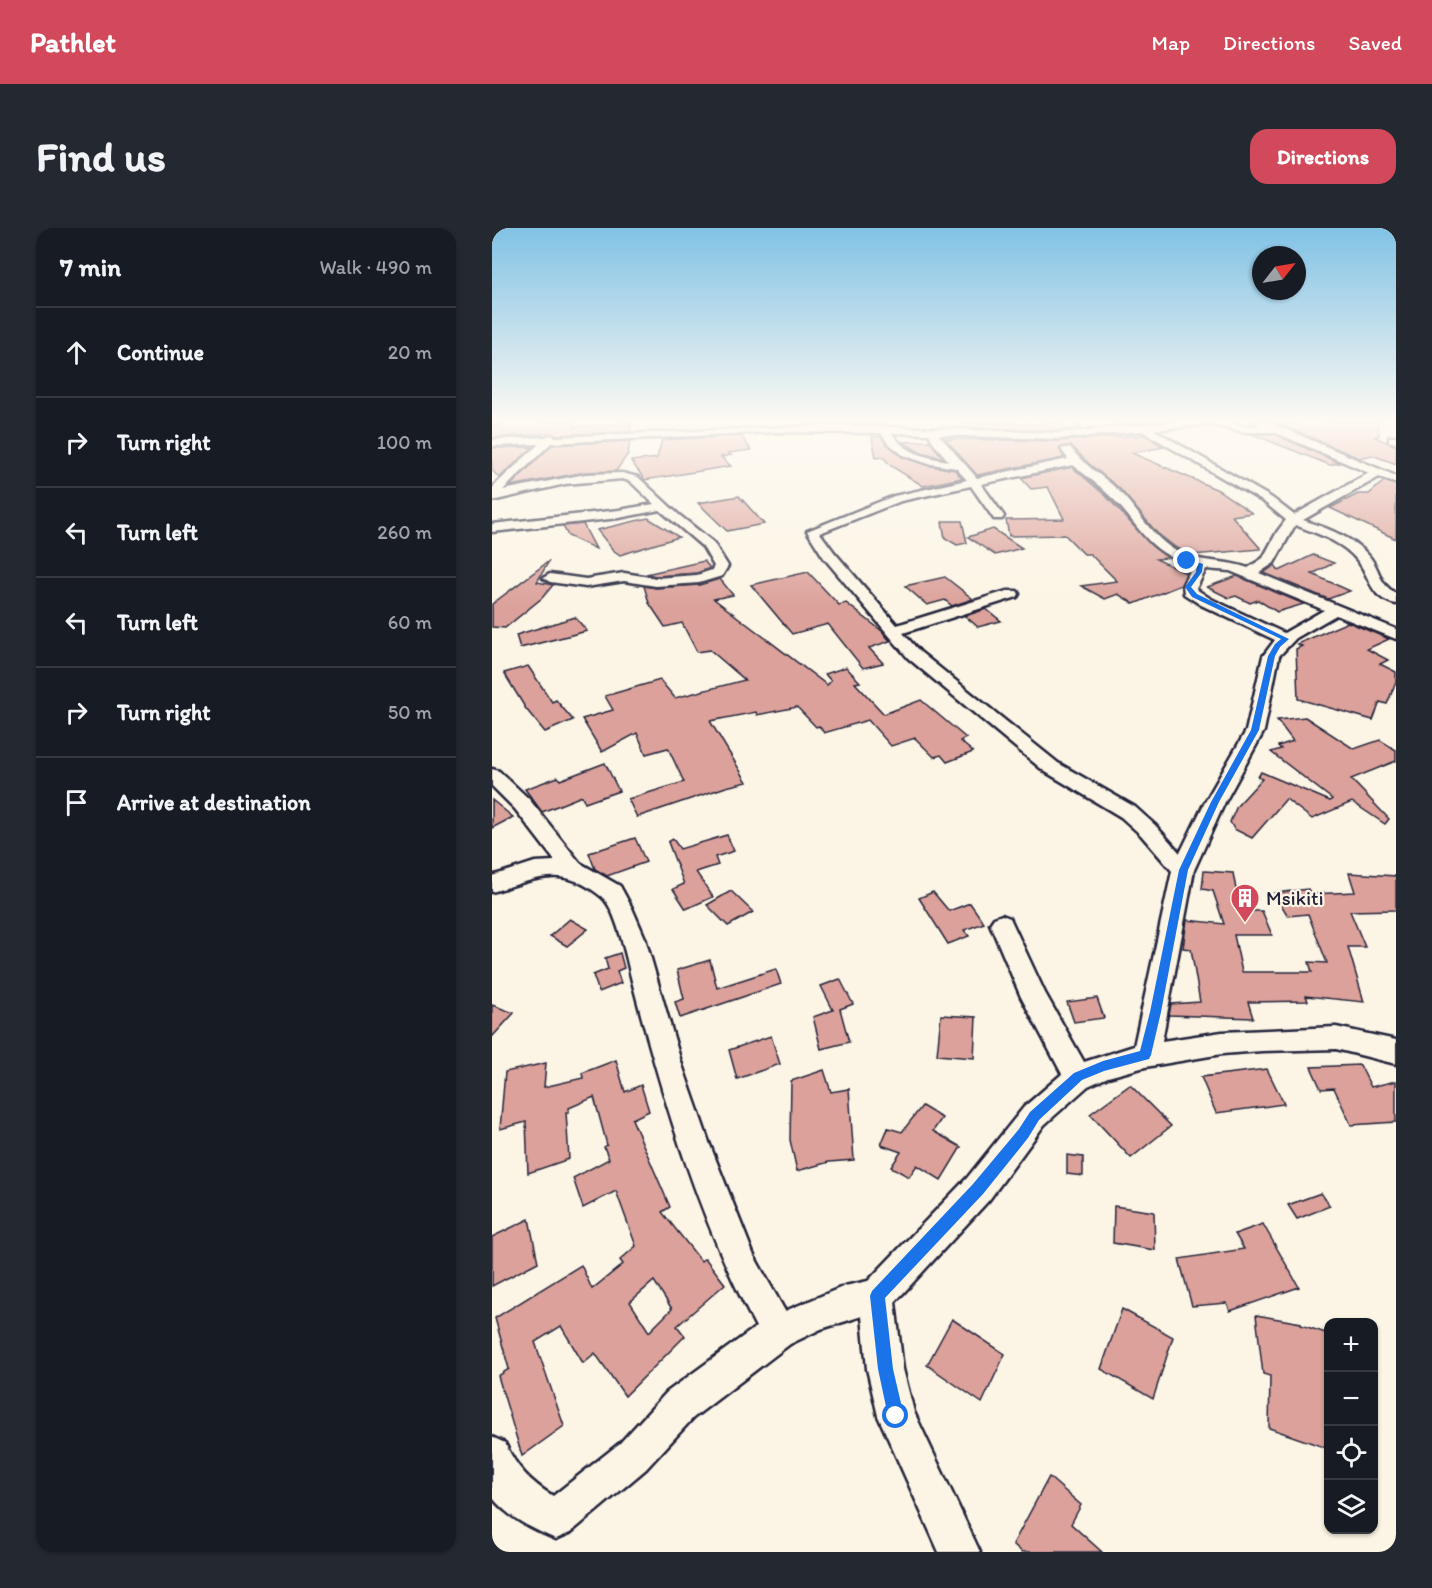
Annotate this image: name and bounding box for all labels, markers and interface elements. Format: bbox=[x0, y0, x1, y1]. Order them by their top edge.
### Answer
text: Pathlet bbox=[30, 25, 116, 59]
text: Map bbox=[1152, 30, 1190, 55]
text: Directions bbox=[1223, 30, 1315, 55]
text: Saved bbox=[1348, 30, 1402, 55]
button: Directions bbox=[1250, 129, 1396, 184]
text: Find us bbox=[36, 131, 166, 182]
north arrow bbox=[1252, 246, 1306, 300]
text: 7 min bbox=[60, 251, 121, 283]
text: Walk · 490 m bbox=[319, 255, 432, 279]
icon: ahead bbox=[60, 336, 93, 369]
text: Continue bbox=[117, 339, 204, 366]
text: 20 m bbox=[388, 340, 432, 364]
icon: right bbox=[60, 426, 93, 459]
text: Turn right bbox=[117, 429, 211, 456]
text: 100 m bbox=[377, 430, 432, 454]
icon: left bbox=[60, 516, 93, 549]
text: Turn left bbox=[117, 519, 198, 546]
text: 260 m bbox=[377, 520, 432, 544]
route end bbox=[1173, 547, 1199, 573]
icon: left bbox=[60, 606, 93, 639]
text: Turn left bbox=[117, 609, 198, 636]
text: 60 m bbox=[388, 610, 432, 634]
icon: right bbox=[60, 696, 93, 729]
text: Turn right bbox=[117, 699, 211, 726]
text: 50 m bbox=[388, 700, 432, 724]
icon: arrive bbox=[60, 786, 93, 819]
text: Arrive at destination bbox=[117, 789, 311, 816]
building icon: Msikiti bbox=[1229, 882, 1261, 924]
place label: Msikiti bbox=[1266, 886, 1324, 910]
map controls bbox=[1324, 1318, 1378, 1534]
button: + bbox=[1324, 1318, 1378, 1372]
button: − bbox=[1324, 1372, 1378, 1426]
route start bbox=[882, 1402, 908, 1428]
button: locate bbox=[1324, 1426, 1378, 1480]
button: layers bbox=[1324, 1480, 1378, 1534]

